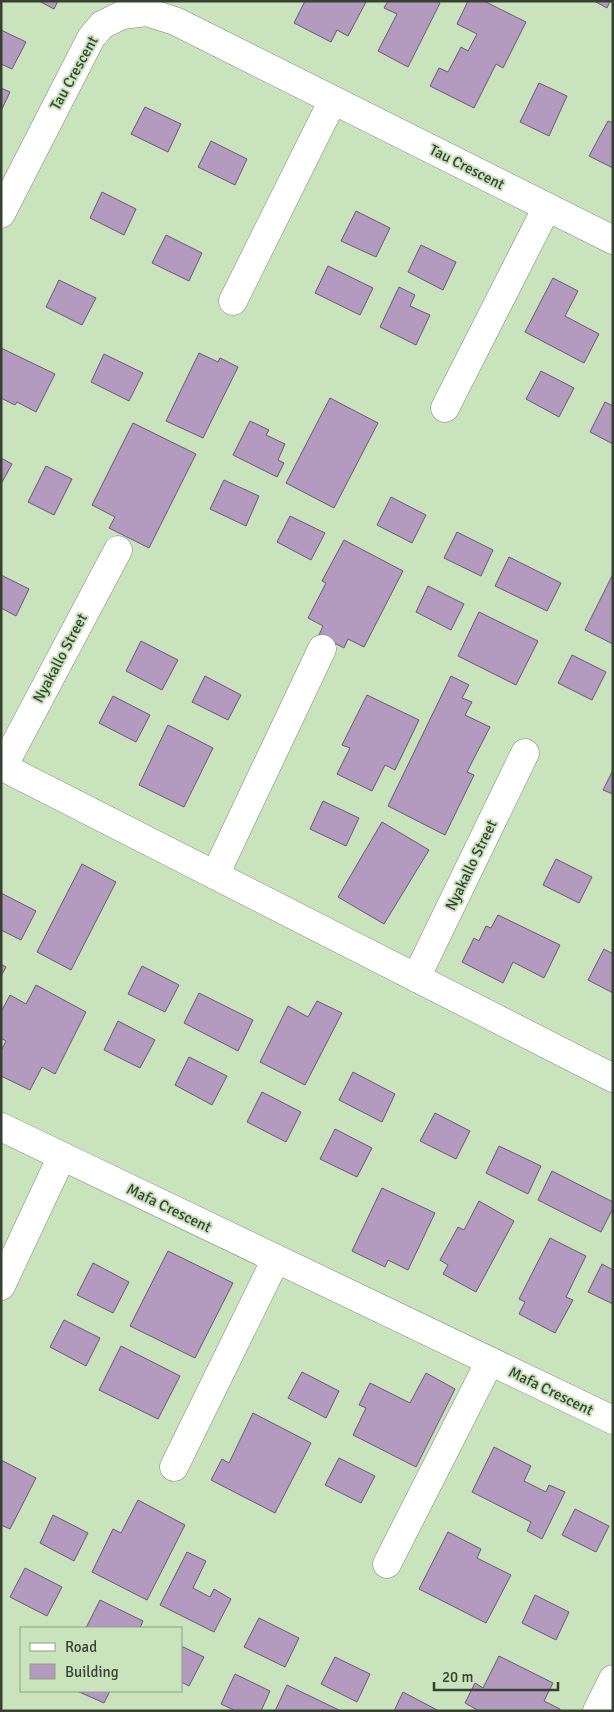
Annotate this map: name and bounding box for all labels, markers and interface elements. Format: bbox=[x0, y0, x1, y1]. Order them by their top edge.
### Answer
street label: Tau Crescent bbox=[46, 33, 102, 113]
street label: Tau Crescent bbox=[427, 140, 507, 194]
street label: Nyakallo Street bbox=[29, 610, 91, 706]
street label: Nyakallo Street bbox=[441, 817, 501, 913]
street label: Mafa Crescent bbox=[124, 1180, 214, 1236]
street label: Mafa Crescent bbox=[506, 1363, 596, 1419]
legend bbox=[20, 1627, 182, 1692]
text: Road bbox=[65, 1638, 97, 1656]
scale bar bbox=[434, 1660, 558, 1692]
text: Building bbox=[65, 1663, 119, 1681]
text: 20 m bbox=[442, 1668, 473, 1686]

